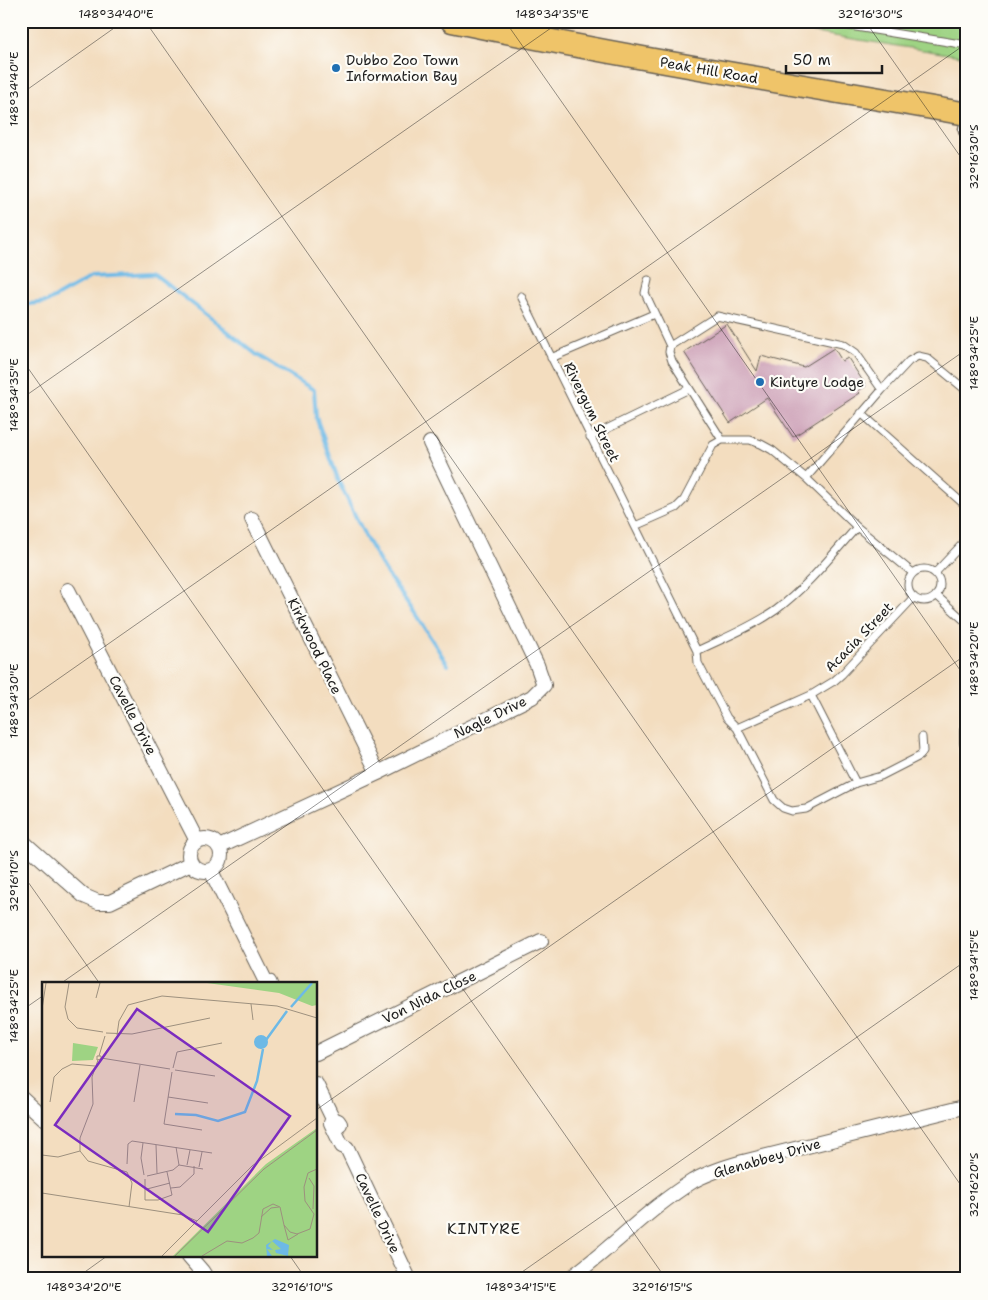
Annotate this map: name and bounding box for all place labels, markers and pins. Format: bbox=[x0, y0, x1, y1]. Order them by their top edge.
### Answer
place label: Dubbo Zoo Town Information Bay bbox=[346, 51, 459, 85]
marker: Dubbo Zoo Town Information Bay bbox=[330, 62, 342, 74]
place label: Kintyre Lodge bbox=[770, 373, 864, 391]
marker: Kintyre Lodge bbox=[754, 376, 766, 388]

